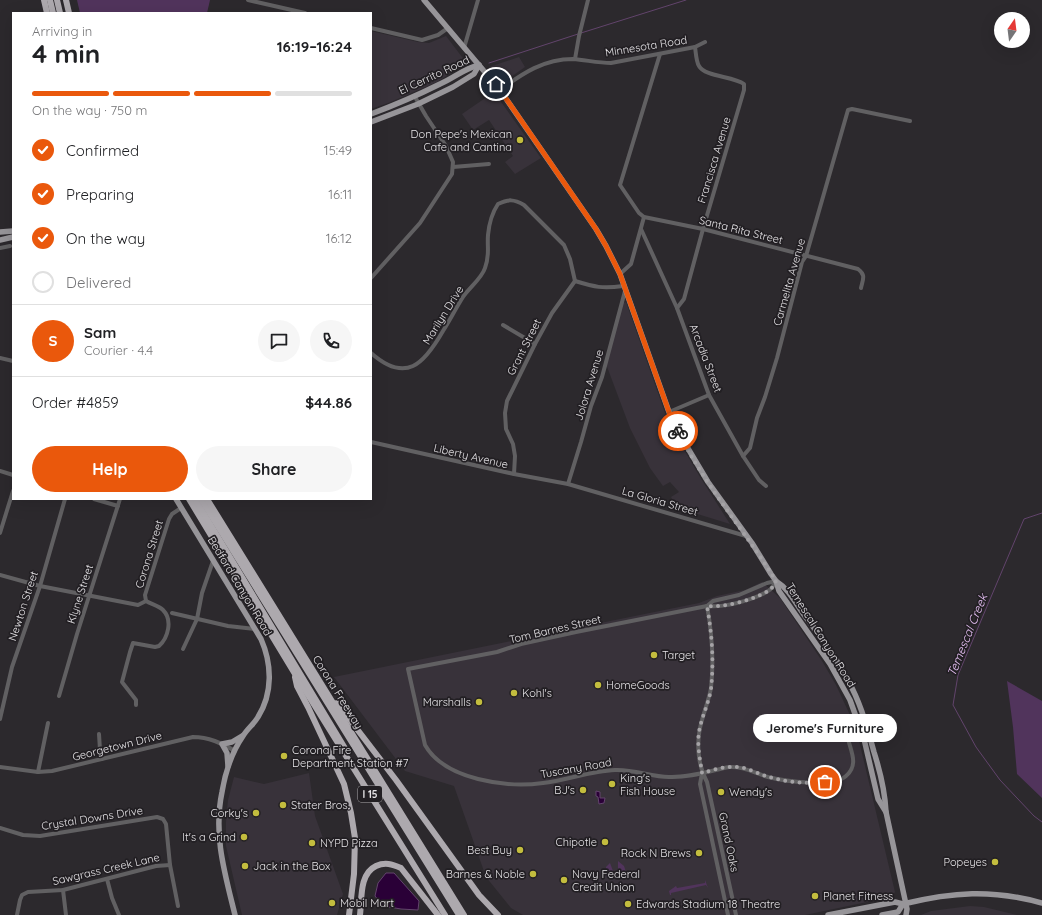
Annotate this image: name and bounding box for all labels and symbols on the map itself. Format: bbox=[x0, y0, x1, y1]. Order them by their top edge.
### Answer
north arrow bbox=[994, 12, 1030, 48]
street label: Minnesota Road bbox=[604, 33, 688, 59]
street label: El Cerrito Road bbox=[396, 52, 472, 98]
pin bbox=[479, 67, 513, 101]
street label: Francisca Avenue bbox=[694, 115, 734, 205]
place label: Don Pepe's Mexican Cafe and Cantina bbox=[411, 127, 512, 154]
marker: Don Pepe's Mexican Cafe and Cantina bbox=[515, 135, 525, 145]
street label: Santa Rita Street bbox=[698, 213, 785, 247]
street label: Carmelita Avenue bbox=[770, 237, 808, 327]
street label: Marilyn Drive bbox=[419, 283, 467, 347]
street label: Grant Street bbox=[504, 316, 544, 378]
street label: Arcadia Street bbox=[687, 322, 726, 394]
street label: Jolora Avenue bbox=[572, 348, 606, 422]
courier bbox=[658, 411, 698, 451]
street label: Liberty Avenue bbox=[432, 441, 510, 471]
street label: La Gloria Street bbox=[620, 483, 700, 519]
street label: Corona Street bbox=[132, 518, 166, 590]
street label: Bedford Canyon Road bbox=[205, 534, 275, 638]
street label: Klyne Street bbox=[64, 562, 96, 625]
street label: Newton Street bbox=[5, 569, 41, 643]
street label: Temescal Canyon Road bbox=[783, 580, 859, 690]
water label: Temescal Creek bbox=[944, 590, 991, 678]
street label: Tom Barnes Street bbox=[508, 612, 603, 646]
place label: Target bbox=[662, 648, 695, 662]
marker: Target bbox=[649, 650, 659, 660]
street label: Corona Freeway bbox=[310, 653, 366, 731]
place label: HomeGoods bbox=[606, 678, 670, 692]
marker: HomeGoods bbox=[593, 680, 603, 690]
place label: Kohl's bbox=[522, 686, 552, 700]
marker: Kohl's bbox=[509, 688, 519, 698]
place label: Marshalls bbox=[423, 695, 471, 709]
marker: Marshalls bbox=[474, 697, 484, 707]
callout: Jerome's Furniture bbox=[753, 714, 897, 742]
street label: Georgetown Drive bbox=[71, 728, 163, 764]
place label: Corona Fire Department Station #7 bbox=[292, 743, 409, 770]
marker: Corona Fire Department Station #7 bbox=[279, 751, 289, 761]
street label: Tuscany Road bbox=[539, 755, 613, 781]
pin bbox=[808, 765, 842, 799]
place label: King's Fish House bbox=[620, 771, 675, 798]
marker: King's Fish House bbox=[607, 779, 617, 789]
place label: BJ's bbox=[554, 783, 575, 797]
marker: BJ's bbox=[578, 785, 588, 795]
place label: Wendy's bbox=[729, 785, 772, 799]
road number: I 15 bbox=[358, 786, 382, 802]
marker: Wendy's bbox=[716, 787, 726, 797]
place label: Stater Bros. bbox=[291, 798, 350, 812]
marker: Stater Bros. bbox=[278, 800, 288, 810]
street label: Crystal Downs Drive bbox=[40, 803, 144, 833]
place label: Corky's bbox=[211, 806, 248, 820]
marker: Corky's bbox=[251, 808, 261, 818]
street label: Grand Oaks bbox=[716, 811, 742, 873]
place label: It's a Grind bbox=[182, 830, 236, 844]
marker: It's a Grind bbox=[239, 832, 249, 842]
place label: Chipotle bbox=[556, 835, 597, 849]
place label: NYPD Pizza bbox=[320, 836, 378, 850]
marker: Chipotle bbox=[600, 837, 610, 847]
marker: NYPD Pizza bbox=[307, 838, 317, 848]
place label: Best Buy bbox=[467, 843, 512, 857]
marker: Best Buy bbox=[515, 845, 525, 855]
place label: Rock N Brews bbox=[621, 846, 691, 860]
marker: Rock N Brews bbox=[694, 848, 704, 858]
street label: Sawgrass Creek Lane bbox=[51, 850, 161, 888]
place label: Popeyes bbox=[944, 855, 987, 869]
marker: Popeyes bbox=[990, 857, 1000, 867]
place label: Jack in the Box bbox=[253, 859, 330, 873]
marker: Jack in the Box bbox=[240, 861, 250, 871]
place label: Barnes & Noble bbox=[446, 867, 525, 881]
place label: Navy Federal Credit Union bbox=[572, 867, 640, 894]
marker: Barnes & Noble bbox=[528, 869, 538, 879]
marker: Navy Federal Credit Union bbox=[559, 875, 569, 885]
place label: Planet Fitness bbox=[823, 889, 893, 903]
marker: Planet Fitness bbox=[810, 891, 820, 901]
place label: Mobil Mart bbox=[340, 896, 394, 910]
place label: Edwards Stadium 18 Theatre bbox=[636, 897, 780, 911]
marker: Mobil Mart bbox=[327, 898, 337, 908]
marker: Edwards Stadium 18 Theatre bbox=[623, 899, 633, 909]

